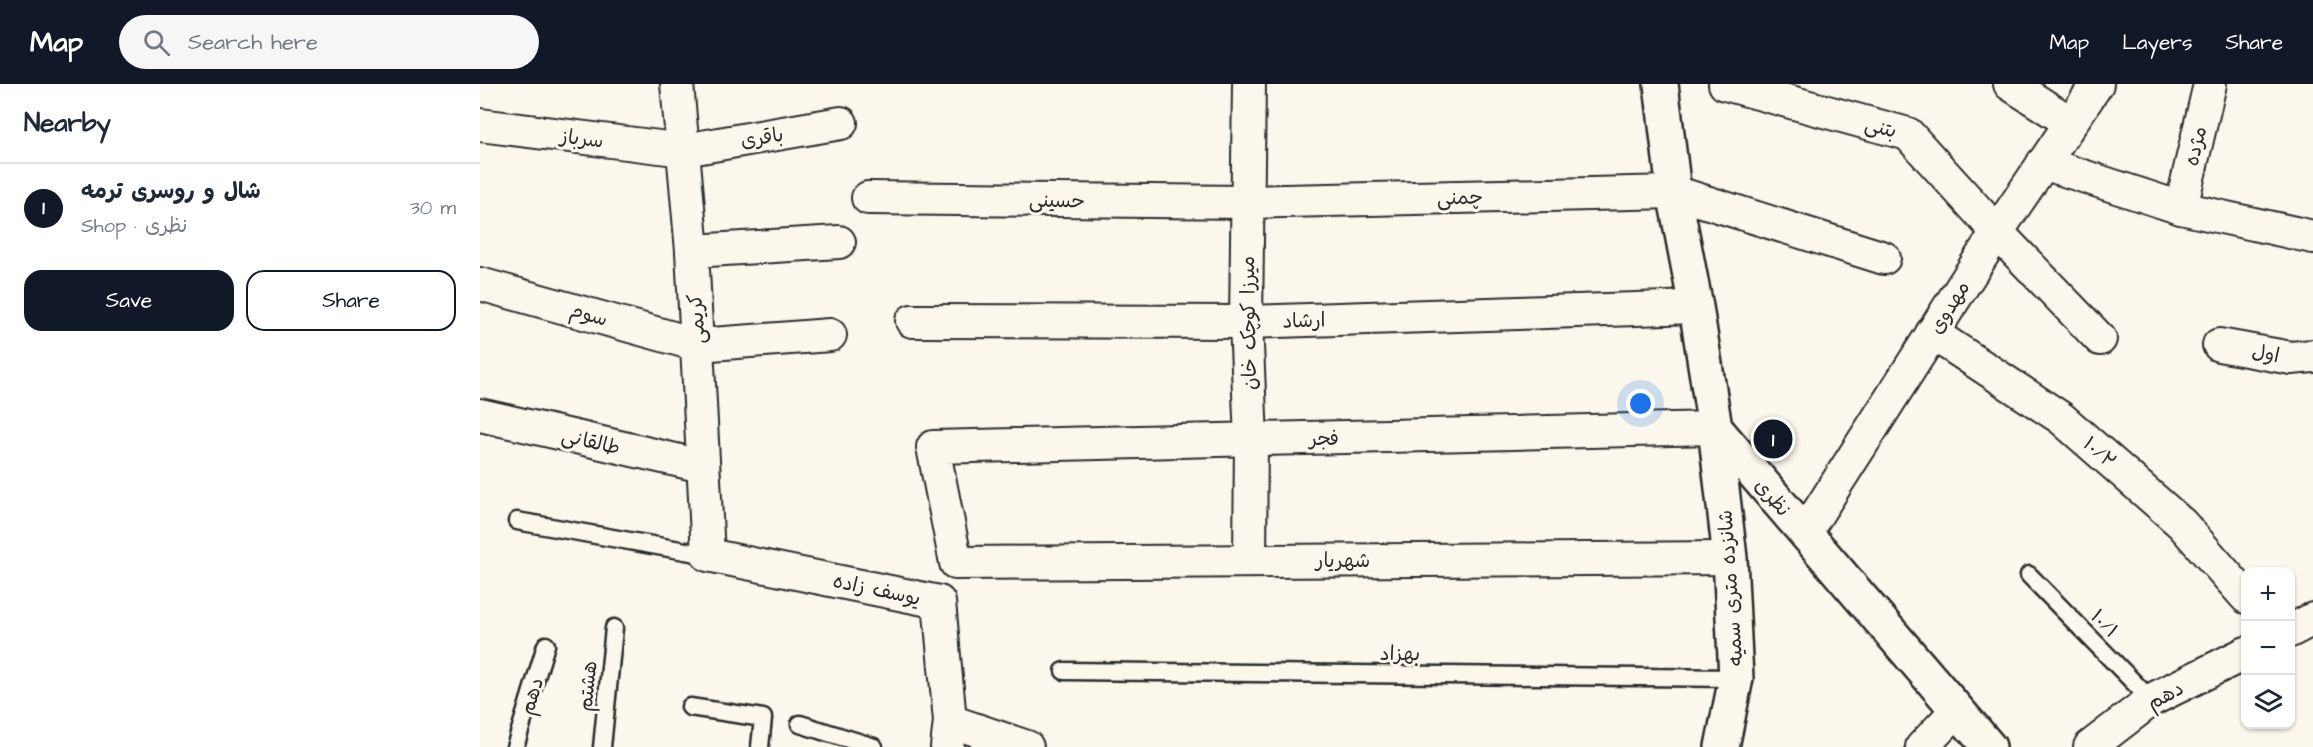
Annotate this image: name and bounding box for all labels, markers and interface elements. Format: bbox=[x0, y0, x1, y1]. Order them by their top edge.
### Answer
search box bbox=[119, 15, 539, 69]
text: Map bbox=[30, 23, 83, 62]
icon: search bbox=[140, 26, 173, 59]
text: Search here bbox=[188, 27, 318, 58]
text: Map bbox=[2049, 28, 2089, 57]
text: Layers bbox=[2122, 28, 2192, 57]
text: Share bbox=[2225, 28, 2283, 57]
text: Nearby bbox=[24, 105, 111, 141]
street label: بتنی bbox=[1862, 110, 1900, 146]
street label: باقری bbox=[739, 121, 786, 155]
street label: سرباز bbox=[557, 122, 605, 156]
street label: مژده bbox=[2178, 124, 2214, 169]
text: شال و روسری ترمه bbox=[81, 176, 261, 207]
street label: چمنی bbox=[1437, 184, 1483, 212]
street label: حسینی bbox=[1029, 187, 1085, 215]
text: 1 bbox=[42, 194, 45, 222]
text: 30 m bbox=[410, 194, 456, 222]
text: Shop · نظری bbox=[81, 212, 187, 240]
street label: میرزا کوچک خان bbox=[1234, 256, 1264, 390]
button: Save bbox=[24, 270, 234, 331]
button: Share bbox=[246, 270, 456, 331]
street label: مهدوی bbox=[1923, 276, 1977, 339]
street label: کریمی bbox=[681, 293, 713, 345]
street label: سوم bbox=[566, 296, 611, 335]
street label: ارشاد bbox=[1282, 306, 1326, 336]
street label: اول bbox=[2250, 338, 2282, 370]
your location bbox=[1626, 389, 1655, 418]
pin: 1 bbox=[1754, 416, 1792, 462]
street label: طالقانی bbox=[559, 422, 623, 462]
street label: فجر bbox=[1307, 425, 1339, 453]
street label: ۱۰/۲ bbox=[2076, 430, 2122, 475]
street label: نظری bbox=[1748, 473, 1797, 523]
street label: شانزده متری سمیه bbox=[1712, 509, 1750, 667]
street label: شهریار bbox=[1314, 547, 1370, 575]
street label: یوسف زاده bbox=[830, 567, 923, 613]
map controls bbox=[2241, 567, 2295, 729]
button: + bbox=[2241, 567, 2295, 621]
street label: ۱۰/۱ bbox=[2084, 603, 2125, 644]
button: − bbox=[2241, 621, 2295, 675]
street label: بهزاد bbox=[1380, 640, 1420, 668]
street label: هشتم bbox=[571, 659, 605, 713]
street label: دهم bbox=[513, 674, 551, 718]
street label: دهم bbox=[2142, 674, 2189, 717]
button: layers bbox=[2241, 675, 2295, 729]

